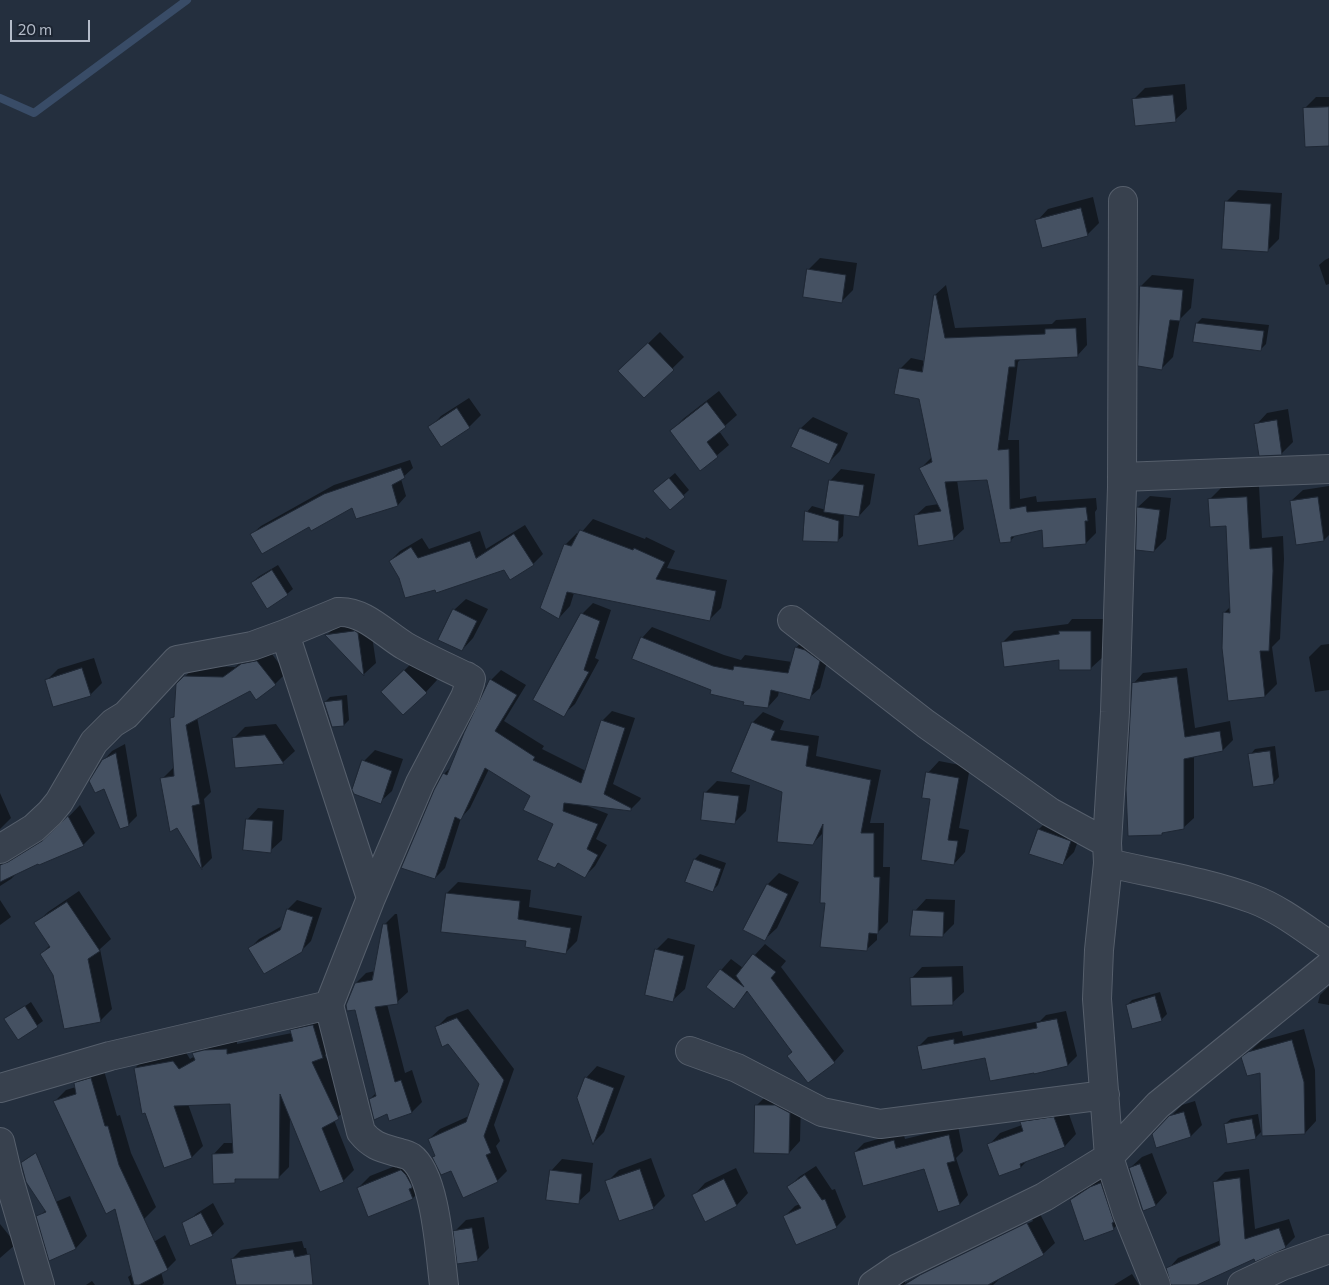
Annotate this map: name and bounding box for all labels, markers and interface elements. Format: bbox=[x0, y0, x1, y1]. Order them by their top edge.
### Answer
scale bar bbox=[12, 10, 92, 42]
text: 20 m bbox=[18, 20, 52, 38]

